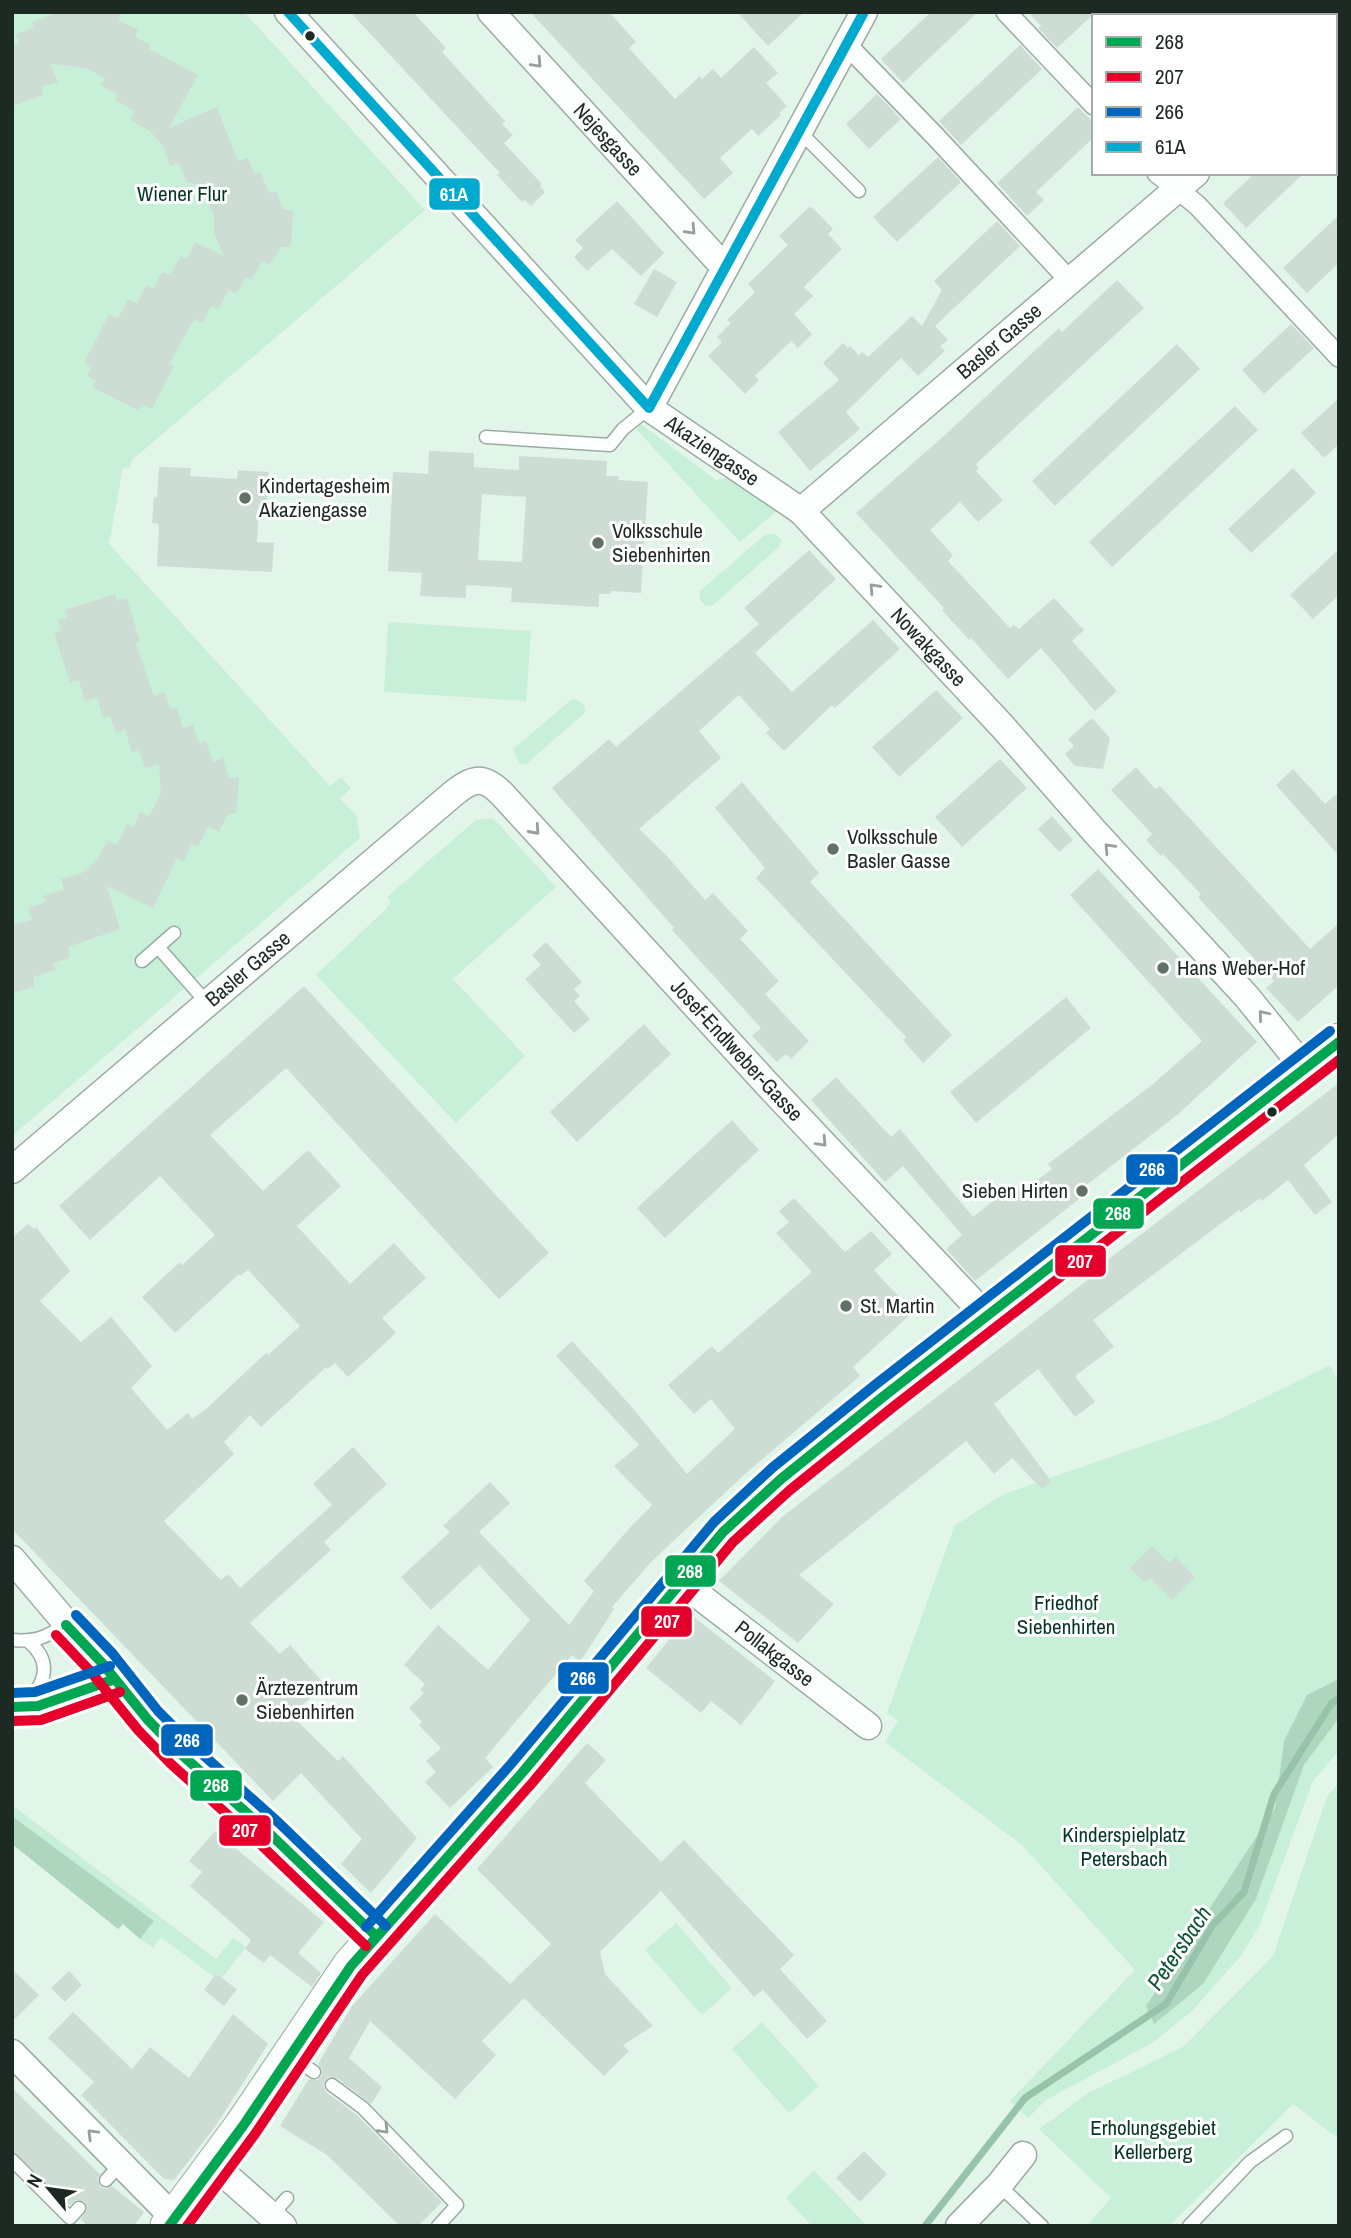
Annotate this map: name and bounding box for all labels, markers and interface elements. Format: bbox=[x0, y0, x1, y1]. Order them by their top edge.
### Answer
legend bbox=[1092, 14, 1337, 175]
text: 268 bbox=[1155, 27, 1184, 56]
unlabelled marker bbox=[303, 29, 317, 43]
one-way arrow bbox=[529, 55, 541, 68]
text: 207 bbox=[1155, 62, 1184, 91]
street label: Nejesgasse bbox=[567, 96, 649, 182]
text: 266 bbox=[1155, 97, 1184, 126]
text: 61A bbox=[1155, 132, 1186, 161]
line badge: 61A bbox=[428, 177, 481, 211]
park label: Wiener Flur bbox=[137, 179, 227, 208]
text: 61A bbox=[440, 181, 469, 207]
one-way arrow bbox=[682, 222, 695, 235]
street label: Basler Gasse bbox=[950, 296, 1048, 386]
street label: Akaziengasse bbox=[659, 407, 765, 493]
place label: Kindertagesheim Akaziengasse bbox=[258, 471, 390, 524]
marker: Kindertagesheim Akaziengasse bbox=[237, 490, 253, 506]
place label: Volksschule Siebenhirten bbox=[612, 516, 711, 569]
marker: Volksschule Siebenhirten bbox=[590, 535, 606, 551]
one-way arrow bbox=[870, 583, 883, 596]
street label: Nowakgasse bbox=[884, 601, 973, 693]
one-way arrow bbox=[527, 822, 539, 835]
place label: Volksschule Basler Gasse bbox=[847, 822, 950, 875]
marker: Volksschule Basler Gasse bbox=[825, 841, 841, 857]
one-way arrow bbox=[1105, 843, 1117, 856]
street label: Basler Gasse bbox=[199, 924, 296, 1013]
place label: Hans Weber-Hof bbox=[1177, 953, 1305, 982]
marker: Hans Weber-Hof bbox=[1155, 960, 1171, 976]
street label: Josef-Endlweber-Gasse bbox=[664, 973, 810, 1128]
one-way arrow bbox=[1259, 1011, 1271, 1024]
unlabelled marker bbox=[1265, 1105, 1279, 1119]
one-way arrow bbox=[813, 1134, 826, 1147]
line badge: 266 bbox=[1125, 1153, 1179, 1186]
text: 266 bbox=[1139, 1156, 1165, 1182]
place label: Sieben Hirten bbox=[962, 1176, 1068, 1205]
marker: Sieben Hirten bbox=[1074, 1183, 1090, 1199]
line badge: 268 bbox=[1092, 1197, 1145, 1230]
text: 268 bbox=[1105, 1200, 1131, 1226]
line badge: 207 bbox=[1054, 1244, 1107, 1278]
text: 207 bbox=[1067, 1248, 1093, 1274]
place label: St. Martin bbox=[860, 1291, 935, 1320]
marker: St. Martin bbox=[838, 1298, 854, 1314]
line badge: 268 bbox=[664, 1554, 717, 1588]
text: 268 bbox=[677, 1558, 703, 1584]
park label: Friedhof Siebenhirten bbox=[1017, 1588, 1115, 1641]
line badge: 207 bbox=[640, 1605, 693, 1638]
text: 207 bbox=[654, 1608, 680, 1634]
street label: Pollakgasse bbox=[729, 1613, 820, 1693]
line badge: 266 bbox=[557, 1661, 610, 1695]
text: 266 bbox=[570, 1665, 596, 1691]
place label: Ärztezentrum Siebenhirten bbox=[255, 1673, 358, 1726]
marker: Ärztezentrum Siebenhirten bbox=[234, 1692, 250, 1708]
line badge: 266 bbox=[160, 1723, 214, 1757]
text: 266 bbox=[174, 1727, 200, 1753]
line badge: 268 bbox=[189, 1769, 243, 1802]
text: 268 bbox=[203, 1772, 229, 1798]
line badge: 207 bbox=[218, 1814, 272, 1847]
text: 207 bbox=[232, 1817, 258, 1843]
park label: Kinderspielplatz Petersbach bbox=[1062, 1820, 1186, 1873]
water label: Petersbach bbox=[1139, 1900, 1218, 1996]
park label: Erholungsgebiet Kellerberg bbox=[1090, 2113, 1216, 2166]
one-way arrow bbox=[375, 2121, 388, 2134]
one-way arrow bbox=[88, 2129, 101, 2142]
north arrow bbox=[14, 2154, 84, 2224]
text: N bbox=[20, 2170, 48, 2192]

